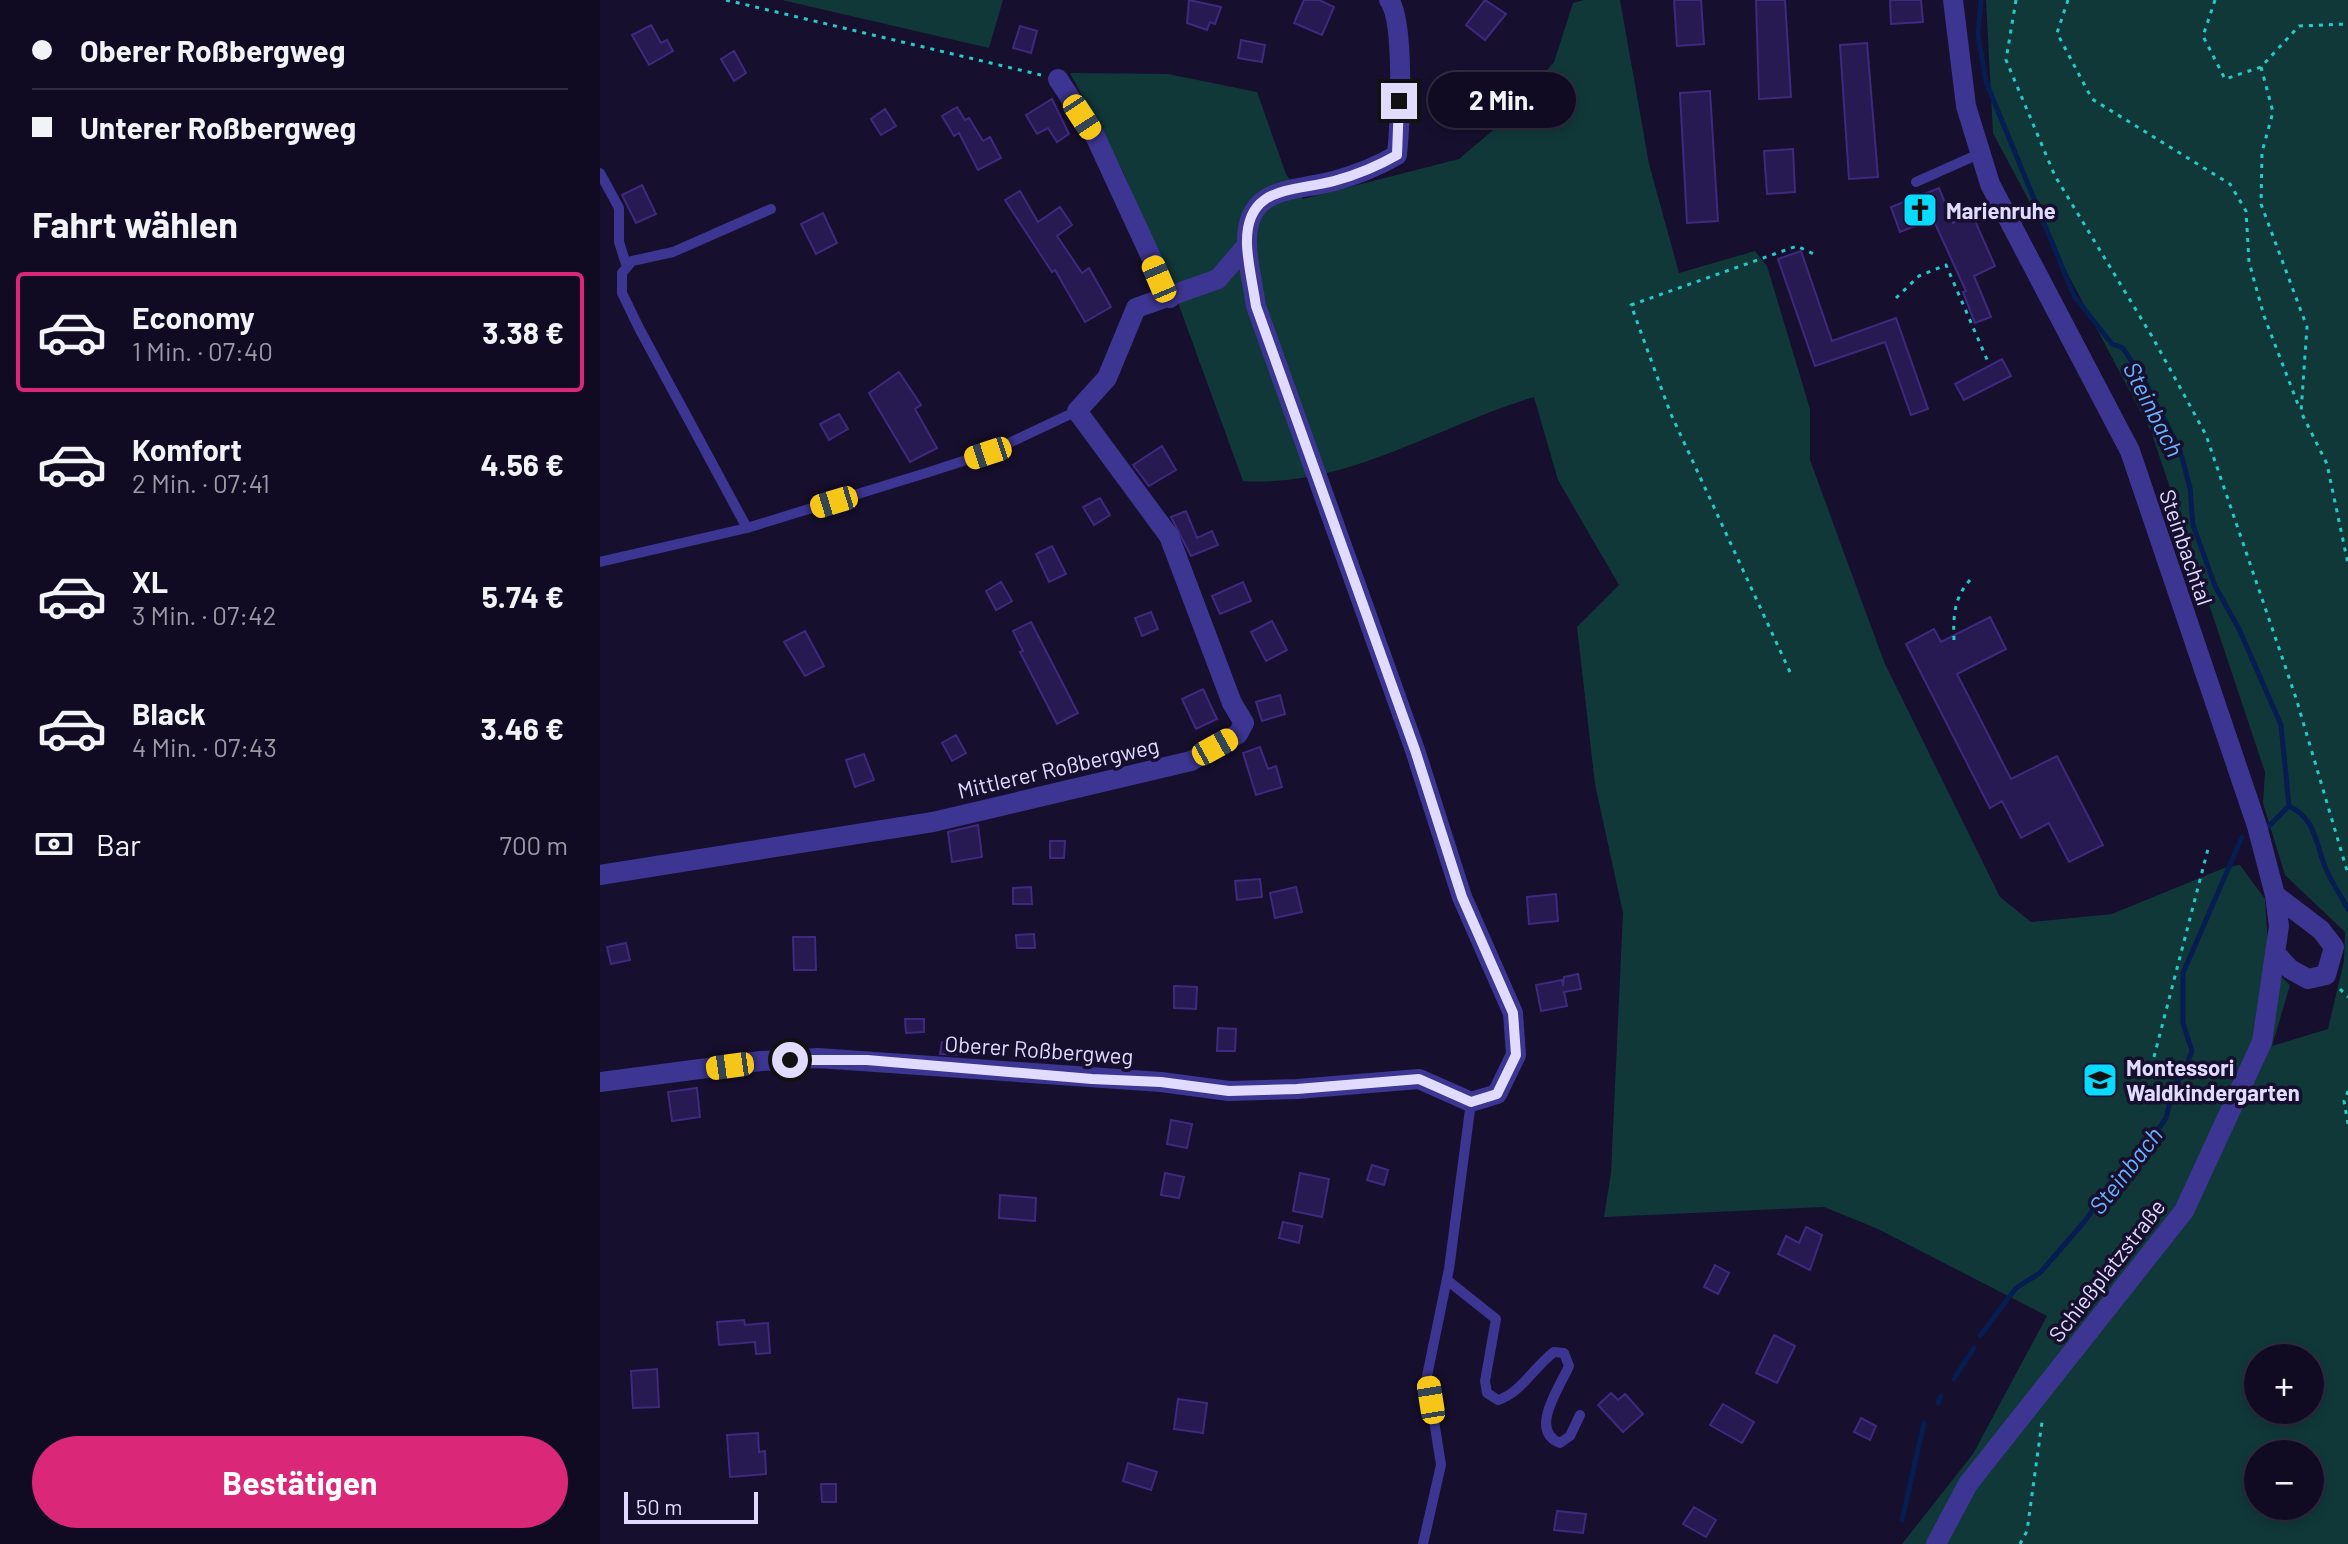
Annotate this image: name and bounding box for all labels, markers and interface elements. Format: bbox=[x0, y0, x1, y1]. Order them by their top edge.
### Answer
text: Oberer Roßbergweg bbox=[80, 32, 345, 68]
callout: 2 Min. bbox=[1427, 73, 1575, 129]
route end bbox=[1381, 83, 1417, 119]
text: 2 Min. bbox=[1469, 84, 1535, 115]
car bbox=[1059, 90, 1105, 144]
text: Unterer Roßbergweg bbox=[80, 109, 356, 145]
church icon: Marienruhe bbox=[1901, 191, 1939, 229]
place label: Marienruhe bbox=[1946, 197, 2056, 223]
text: Fahrt wählen bbox=[32, 202, 238, 245]
car bbox=[1139, 252, 1179, 306]
icon: car bbox=[36, 296, 108, 368]
text: Economy bbox=[132, 299, 255, 335]
text: 3.38 € bbox=[482, 314, 564, 350]
text: 1 Min. · 07:40 bbox=[132, 335, 273, 366]
water label: Steinbach bbox=[2118, 357, 2190, 461]
icon: car bbox=[36, 428, 108, 500]
text: Komfort bbox=[132, 431, 242, 467]
car bbox=[961, 434, 1015, 472]
text: 4.56 € bbox=[480, 446, 564, 482]
text: 2 Min. · 07:41 bbox=[132, 467, 270, 498]
car bbox=[808, 484, 860, 520]
street label: Steinbachtal bbox=[2155, 486, 2219, 608]
icon: car bbox=[36, 560, 108, 632]
text: XL bbox=[132, 563, 168, 599]
text: 5.74 € bbox=[482, 578, 564, 614]
text: 3 Min. · 07:42 bbox=[132, 599, 276, 630]
icon: car bbox=[36, 692, 108, 764]
text: Black bbox=[132, 695, 206, 731]
text: 3.46 € bbox=[480, 710, 564, 746]
car bbox=[1188, 725, 1242, 769]
text: 4 Min. · 07:43 bbox=[132, 731, 277, 762]
street label: Mittlerer Roßbergweg bbox=[955, 731, 1161, 803]
icon: cash bbox=[32, 822, 76, 866]
text: Bar bbox=[96, 826, 141, 862]
text: 700 m bbox=[500, 829, 568, 860]
street label: Oberer Roßbergweg bbox=[944, 1029, 1134, 1069]
route start bbox=[772, 1042, 808, 1078]
car bbox=[705, 1051, 755, 1081]
place label: Montessori Waldkindergarten bbox=[2126, 1054, 2300, 1105]
school or university icon: Montessori Waldkindergarten bbox=[2081, 1061, 2119, 1099]
water label: Steinbach bbox=[2082, 1121, 2168, 1219]
street label: Schießplatzstraße bbox=[2042, 1194, 2170, 1346]
map controls bbox=[2244, 1344, 2324, 1520]
button: + bbox=[2244, 1344, 2324, 1424]
car bbox=[1415, 1374, 1447, 1426]
button: Bestätigen bbox=[32, 1436, 568, 1528]
button: − bbox=[2244, 1440, 2324, 1520]
scale bar bbox=[624, 1488, 758, 1524]
text: 50 m bbox=[636, 1493, 682, 1519]

